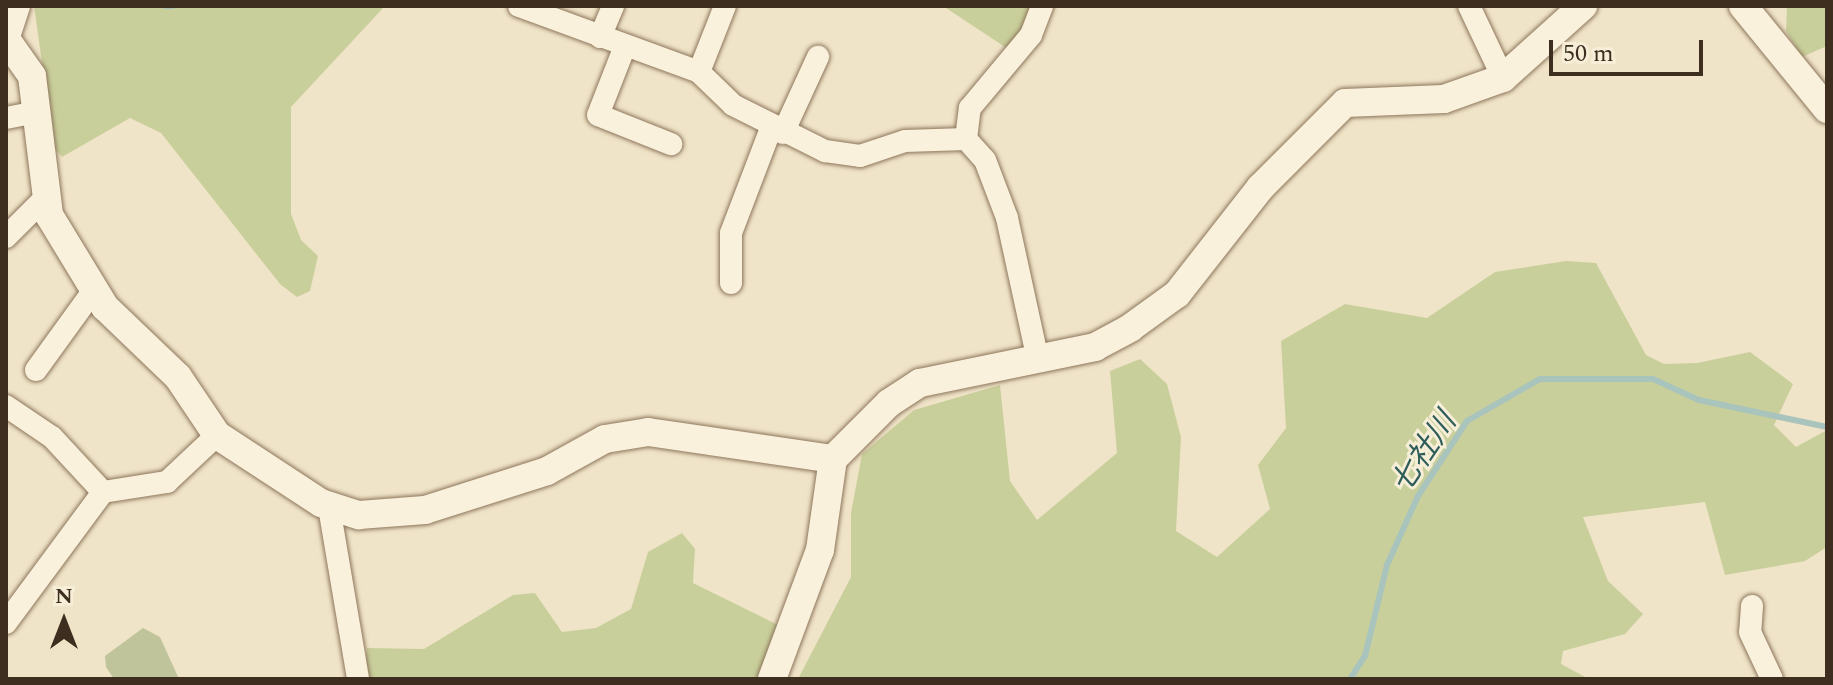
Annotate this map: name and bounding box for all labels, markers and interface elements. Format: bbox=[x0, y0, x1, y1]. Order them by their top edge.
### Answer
scale bar bbox=[1553, 24, 1707, 74]
text: 50 m bbox=[1563, 36, 1614, 72]
water label: 七社川 bbox=[1384, 406, 1464, 500]
text: N bbox=[55, 580, 73, 613]
north arrow bbox=[24, 581, 104, 661]

